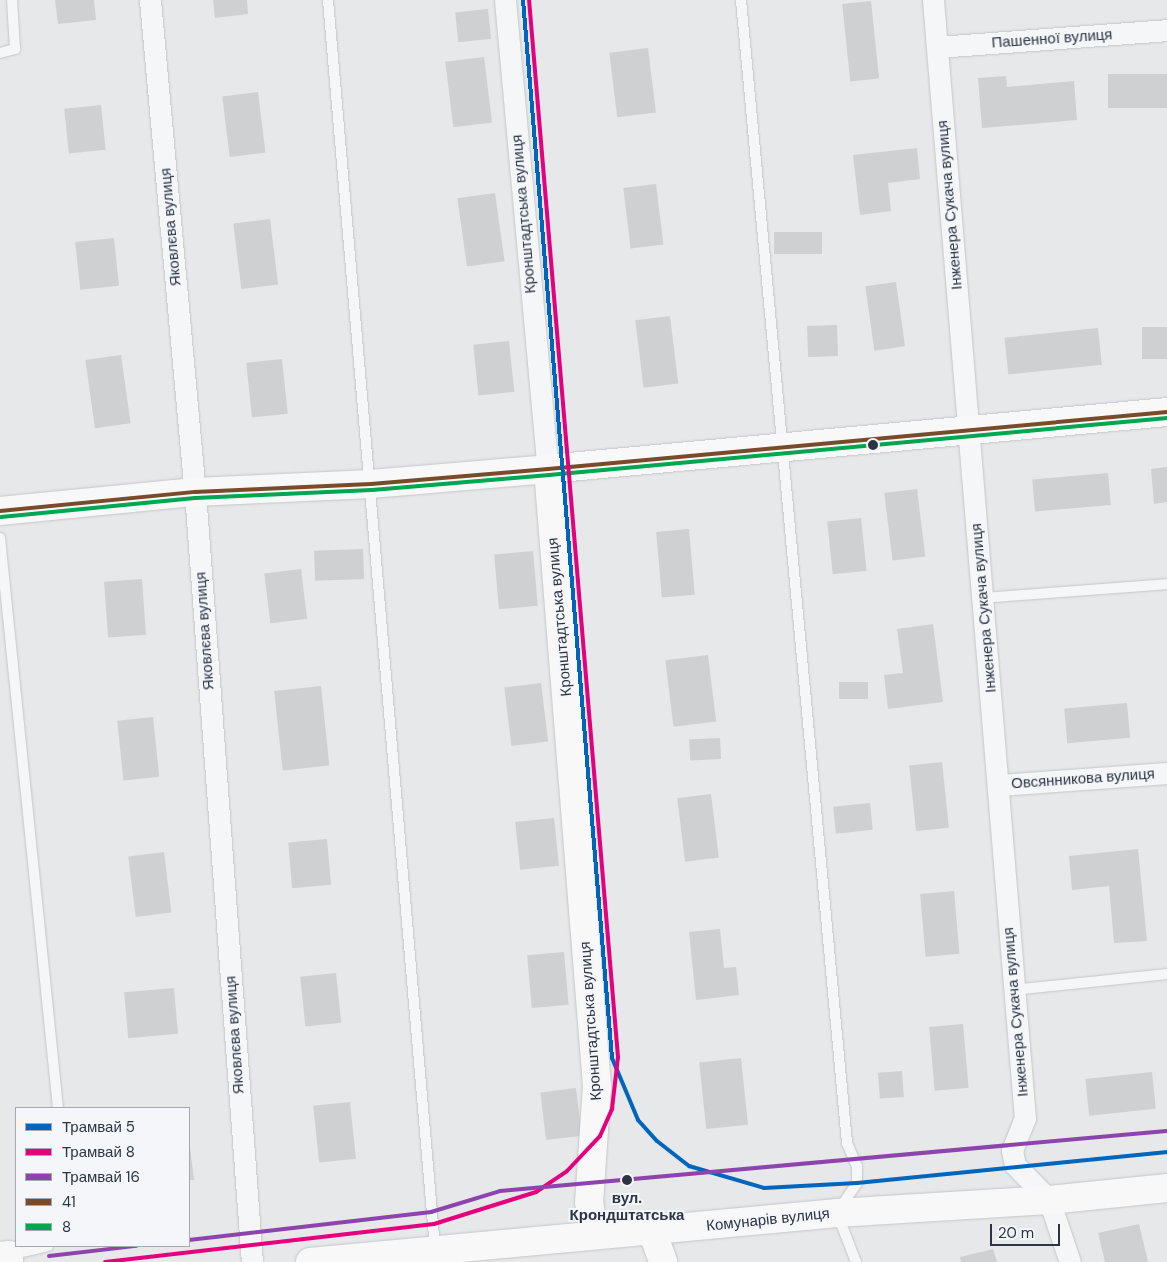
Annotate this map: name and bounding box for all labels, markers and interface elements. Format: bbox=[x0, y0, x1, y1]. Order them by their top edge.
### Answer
street label: Пашенної вулиця bbox=[991, 26, 1113, 52]
street label: Інженера Сукача вулиця bbox=[934, 119, 966, 291]
street label: Кронштадтська вулиця bbox=[508, 134, 540, 294]
street label: Яковлєва вулиця bbox=[157, 167, 185, 287]
unlabelled marker bbox=[868, 440, 878, 450]
street label: Інженера Сукача вулиця bbox=[968, 522, 1000, 694]
street label: Кронштадтська вулиця bbox=[544, 537, 576, 697]
street label: Яковлєва вулиця bbox=[192, 571, 218, 691]
street label: Овсянникова вулиця bbox=[1011, 765, 1155, 793]
street label: Інженера Сукача вулиця bbox=[1000, 926, 1032, 1098]
street label: Кронштадтська вулиця bbox=[576, 941, 606, 1101]
street label: Яковлєва вулиця bbox=[222, 975, 248, 1095]
legend bbox=[15, 1107, 190, 1247]
text: Трамвай 5 bbox=[62, 1117, 135, 1137]
text: Трамвай 8 bbox=[62, 1142, 135, 1162]
text: Трамвай 16 bbox=[62, 1167, 140, 1187]
marker: вул. Крондштатська bbox=[620, 1173, 634, 1187]
place label: вул. Крондштатська bbox=[570, 1189, 684, 1224]
text: 41 bbox=[62, 1192, 76, 1212]
street label: Комунарів вулиця bbox=[705, 1205, 831, 1235]
scale bar bbox=[992, 1214, 1062, 1246]
text: 8 bbox=[62, 1217, 71, 1237]
text: 20 m bbox=[998, 1223, 1034, 1243]

